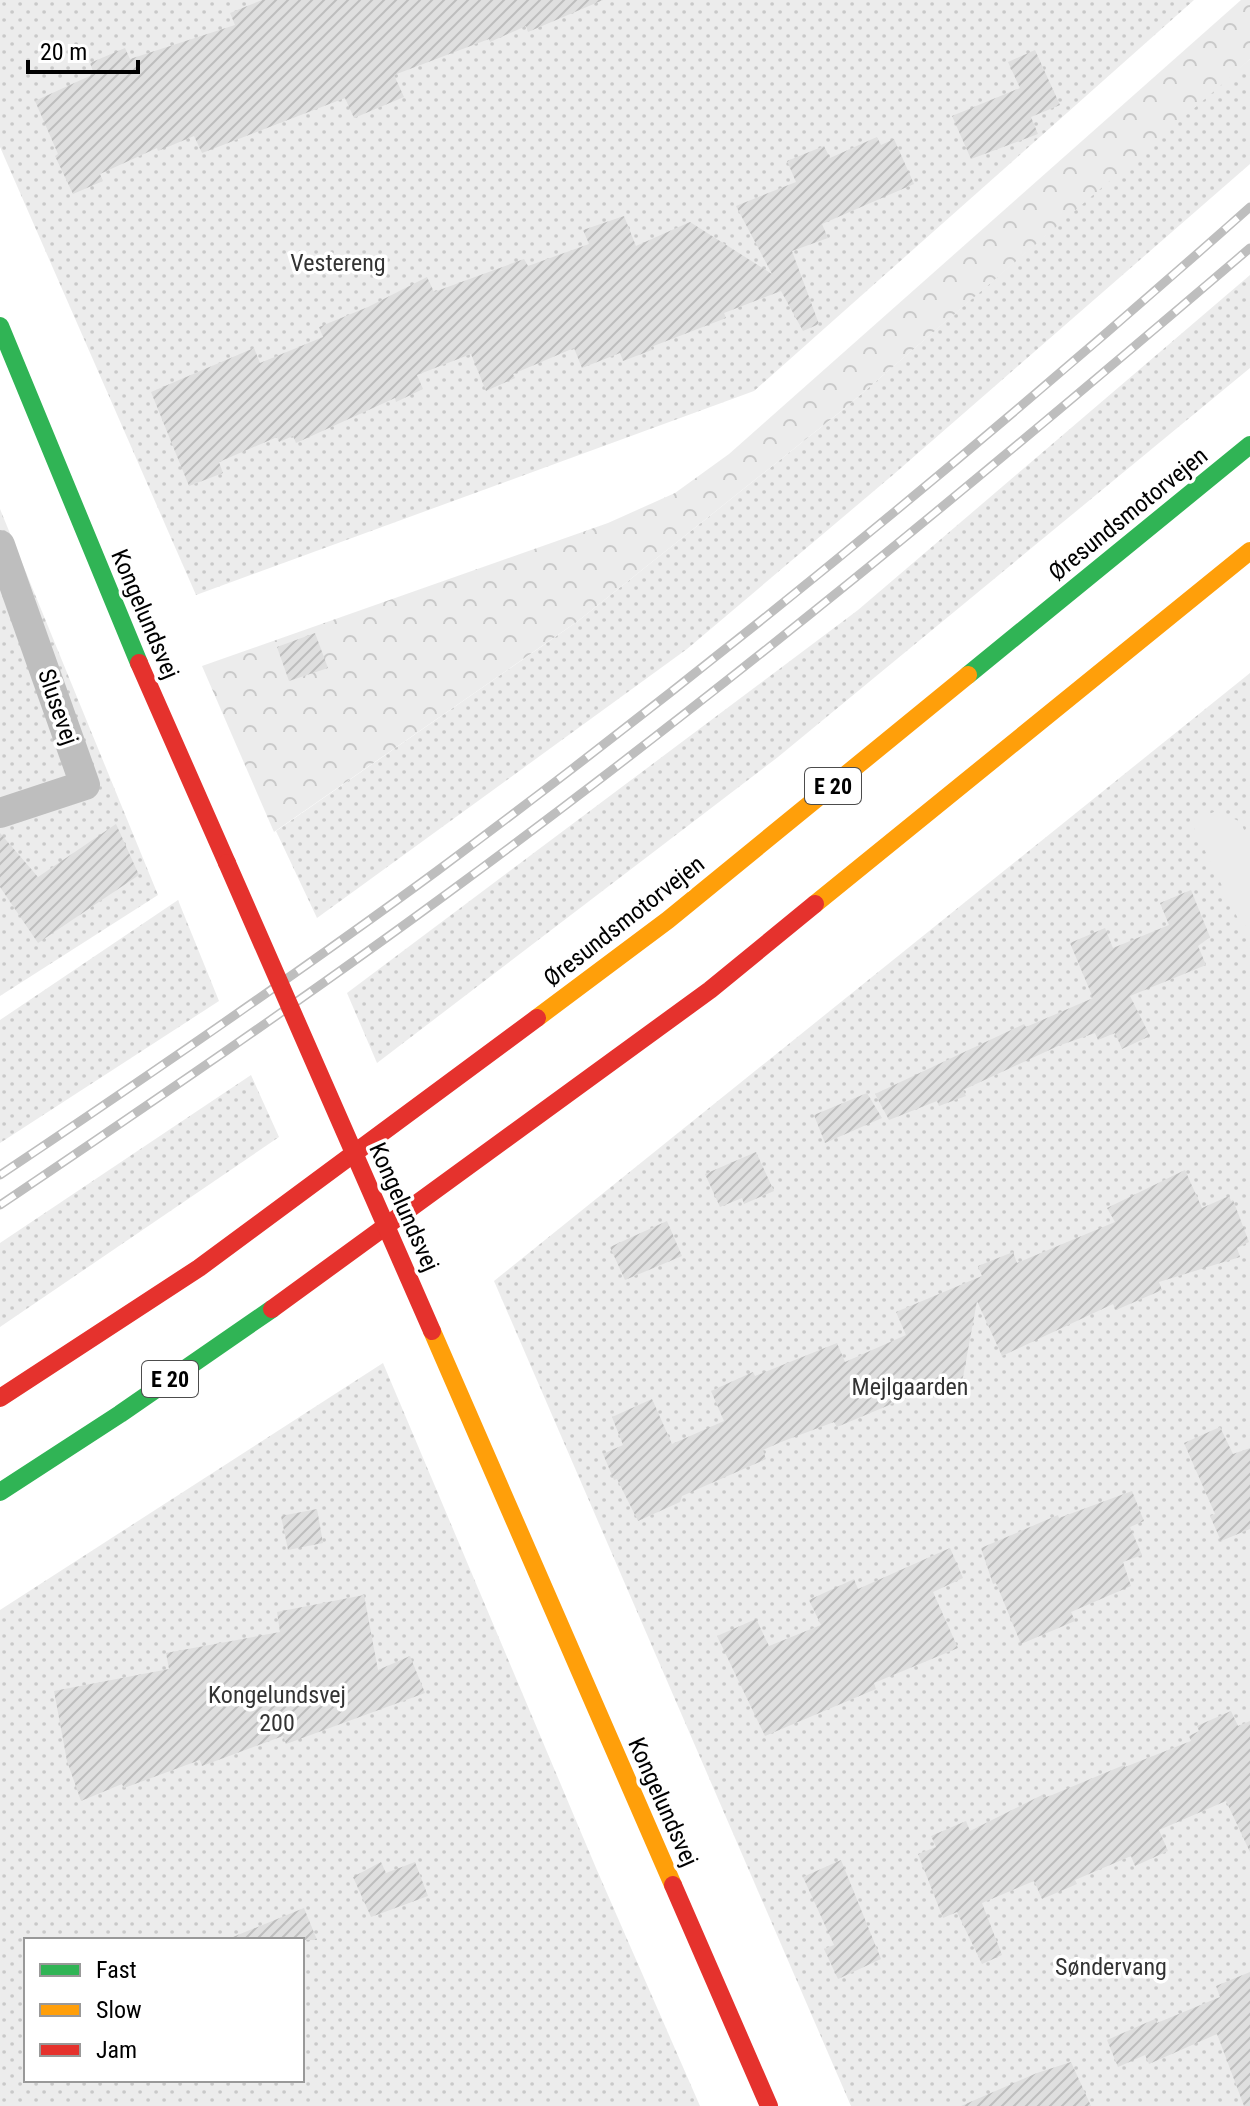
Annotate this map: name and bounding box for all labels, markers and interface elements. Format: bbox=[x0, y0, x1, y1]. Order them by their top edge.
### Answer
scale bar bbox=[28, 24, 138, 74]
text: 20 m bbox=[40, 38, 87, 66]
park label: Vestereng bbox=[290, 249, 386, 277]
street label: Øresundsmotorvejen bbox=[1043, 441, 1213, 587]
street label: Kongelundsvej bbox=[105, 545, 185, 683]
street label: Slusevej bbox=[32, 665, 84, 749]
road number: E 20 bbox=[805, 768, 861, 804]
street label: Øresundsmotorvejen bbox=[538, 850, 710, 992]
street label: Kongelundsvej bbox=[363, 1138, 445, 1276]
road number: E 20 bbox=[142, 1361, 198, 1397]
park label: Mejlgaarden bbox=[852, 1373, 968, 1401]
park label: Kongelundsvej 200 bbox=[208, 1681, 346, 1737]
street label: Kongelundsvej bbox=[622, 1733, 704, 1871]
legend bbox=[24, 1938, 304, 2082]
park label: Søndervang bbox=[1055, 1953, 1167, 1981]
text: Fast bbox=[96, 1956, 137, 1984]
text: Slow bbox=[96, 1996, 142, 2024]
text: Jam bbox=[96, 2036, 137, 2064]

